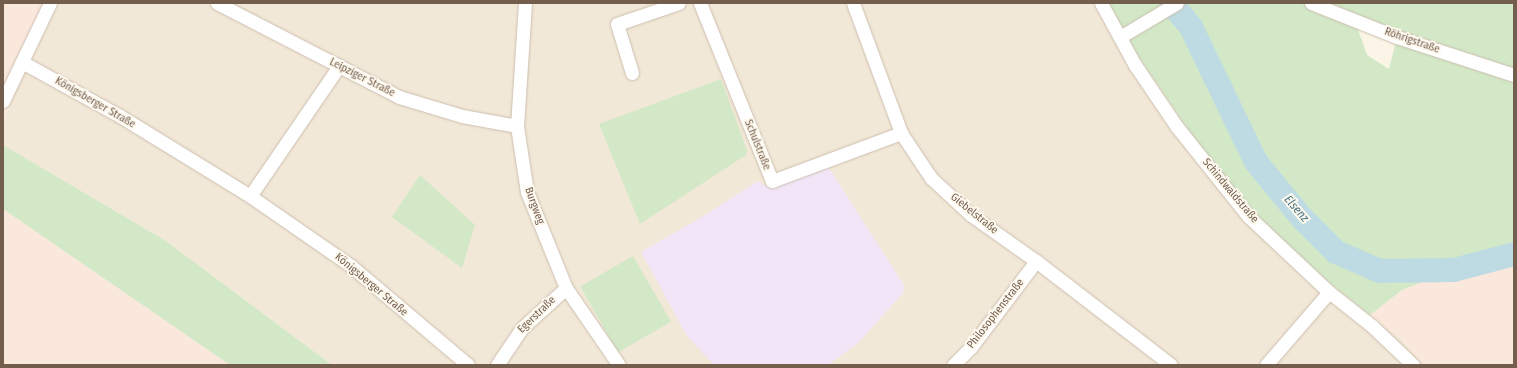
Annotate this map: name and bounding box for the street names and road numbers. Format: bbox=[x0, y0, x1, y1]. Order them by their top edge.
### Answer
street label: Röhrigstraße bbox=[1383, 25, 1441, 57]
street label: Leipziger Straße bbox=[327, 56, 397, 100]
street label: Königsberger Straße bbox=[52, 75, 138, 131]
street label: Schulstraße bbox=[741, 118, 773, 172]
street label: Schindwaldstraße bbox=[1199, 156, 1261, 226]
street label: Burgweg bbox=[521, 186, 547, 226]
street label: Giebelstraße bbox=[948, 191, 1000, 237]
street label: Königsberger Straße bbox=[332, 251, 410, 319]
street label: Philosophenstraße bbox=[965, 277, 1027, 351]
street label: Egerstraße bbox=[515, 294, 559, 336]

